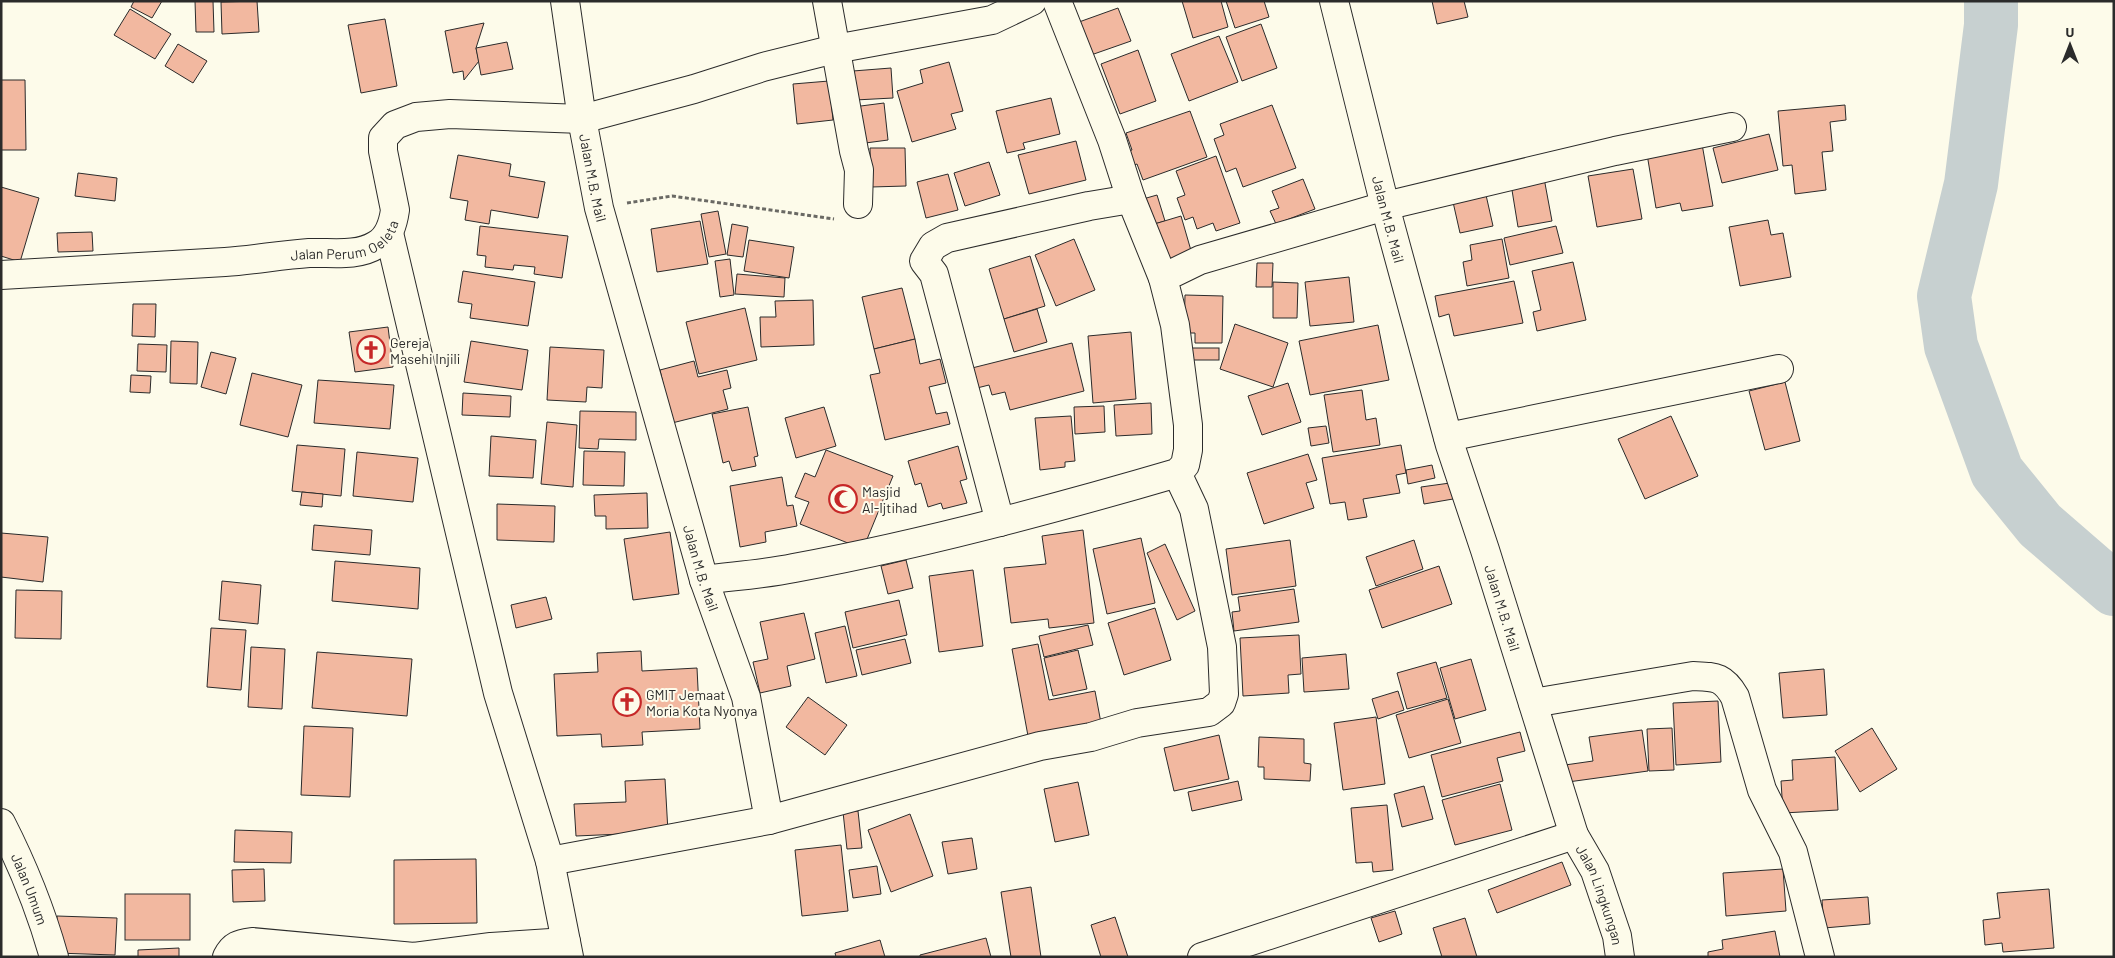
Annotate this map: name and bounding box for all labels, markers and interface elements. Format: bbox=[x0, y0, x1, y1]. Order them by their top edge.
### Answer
north arrow bbox=[2045, 20, 2095, 70]
text: U bbox=[2066, 23, 2075, 40]
street label: Jalan M.B. Mail bbox=[576, 132, 611, 224]
street label: Jalan M.B. Mail bbox=[1369, 174, 1409, 265]
street label: Jalan Perum Oeleta bbox=[290, 218, 401, 263]
place label: Gereja Masehi Injili bbox=[390, 334, 460, 367]
church icon: Gereja Masehi Injili bbox=[356, 335, 386, 365]
place label: Masjid Al-Ijtihad bbox=[862, 483, 917, 516]
mosque icon: Masjid Al-Ijtihad bbox=[828, 484, 858, 514]
street label: Jalan M.B. Mail bbox=[680, 523, 723, 613]
street label: Jalan M.B. Mail bbox=[1482, 563, 1524, 653]
place label: GMIT Jemaat Moria Kota Nyonya bbox=[646, 686, 757, 719]
church icon: GMIT Jemaat Moria Kota Nyonya bbox=[612, 687, 642, 717]
street label: Jalan Lingkungan bbox=[1573, 841, 1627, 946]
street label: Jalan Umum bbox=[8, 850, 52, 927]

